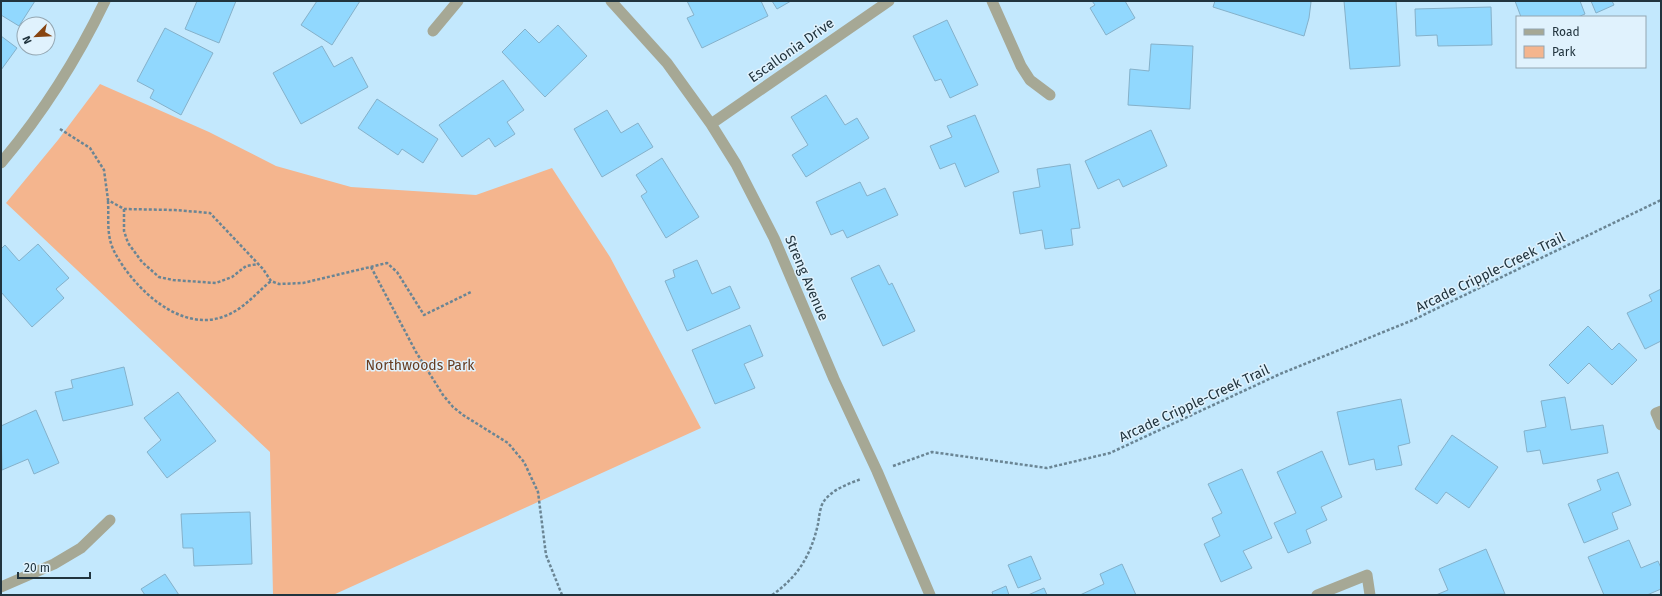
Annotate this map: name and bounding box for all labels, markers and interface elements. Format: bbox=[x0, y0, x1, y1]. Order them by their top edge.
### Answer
street label: Escallonia Drive bbox=[745, 15, 837, 86]
north arrow bbox=[16, 16, 56, 56]
legend bbox=[1516, 16, 1646, 68]
text: Road bbox=[1552, 25, 1580, 39]
text: N bbox=[20, 34, 35, 46]
text: Park bbox=[1552, 45, 1576, 59]
street label: Arcade Cripple-Creek Trail bbox=[1413, 229, 1568, 316]
street label: Streng Avenue bbox=[781, 233, 832, 323]
park label: Northwoods Park bbox=[366, 357, 475, 374]
street label: Arcade Cripple-Creek Trail bbox=[1116, 361, 1272, 446]
scale bar bbox=[18, 554, 90, 580]
text: 20 m bbox=[24, 561, 50, 575]

